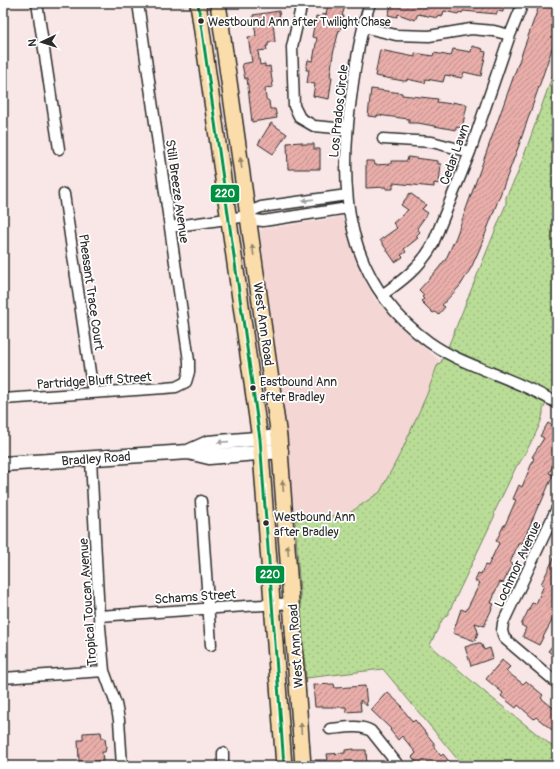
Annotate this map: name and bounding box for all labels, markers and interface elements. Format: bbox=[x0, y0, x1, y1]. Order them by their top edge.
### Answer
place label: Westbound Ann after Twilight Chase bbox=[208, 15, 391, 30]
marker: Westbound Ann after Twilight Chase bbox=[196, 16, 206, 26]
north arrow bbox=[22, 22, 62, 62]
text: N bbox=[26, 38, 39, 47]
street label: Los Prados Circle bbox=[326, 63, 352, 158]
street label: Cedar Lawn bbox=[437, 122, 473, 187]
street label: Still Breeze Avenue bbox=[162, 138, 192, 245]
one-way arrow bbox=[238, 157, 244, 169]
line badge: 220 bbox=[210, 184, 240, 203]
text: 220 bbox=[215, 187, 235, 200]
one-way arrow bbox=[302, 197, 314, 203]
street label: Pheasant Trace Court bbox=[75, 233, 107, 352]
one-way arrow bbox=[250, 244, 256, 256]
street label: West Ann Road bbox=[249, 281, 277, 367]
street label: Partridge Bluff Street bbox=[36, 369, 153, 393]
place label: Eastbound Ann after Bradley bbox=[260, 375, 337, 405]
marker: Eastbound Ann after Bradley bbox=[248, 383, 258, 393]
one-way arrow bbox=[217, 438, 229, 445]
street label: Bradley Road bbox=[61, 449, 131, 469]
one-way arrow bbox=[280, 480, 287, 492]
place label: Westbound Ann after Bradley bbox=[274, 510, 356, 540]
marker: Westbound Ann after Bradley bbox=[261, 518, 271, 528]
street label: Lochmor Avenue bbox=[491, 518, 545, 610]
street label: Tropical Toucan Avenue bbox=[76, 537, 100, 666]
one-way arrow bbox=[285, 544, 291, 556]
line badge: 220 bbox=[255, 565, 285, 584]
text: 220 bbox=[260, 568, 280, 581]
street label: Schams Street bbox=[154, 586, 237, 608]
street label: West Ann Road bbox=[285, 603, 307, 689]
one-way arrow bbox=[297, 722, 304, 735]

